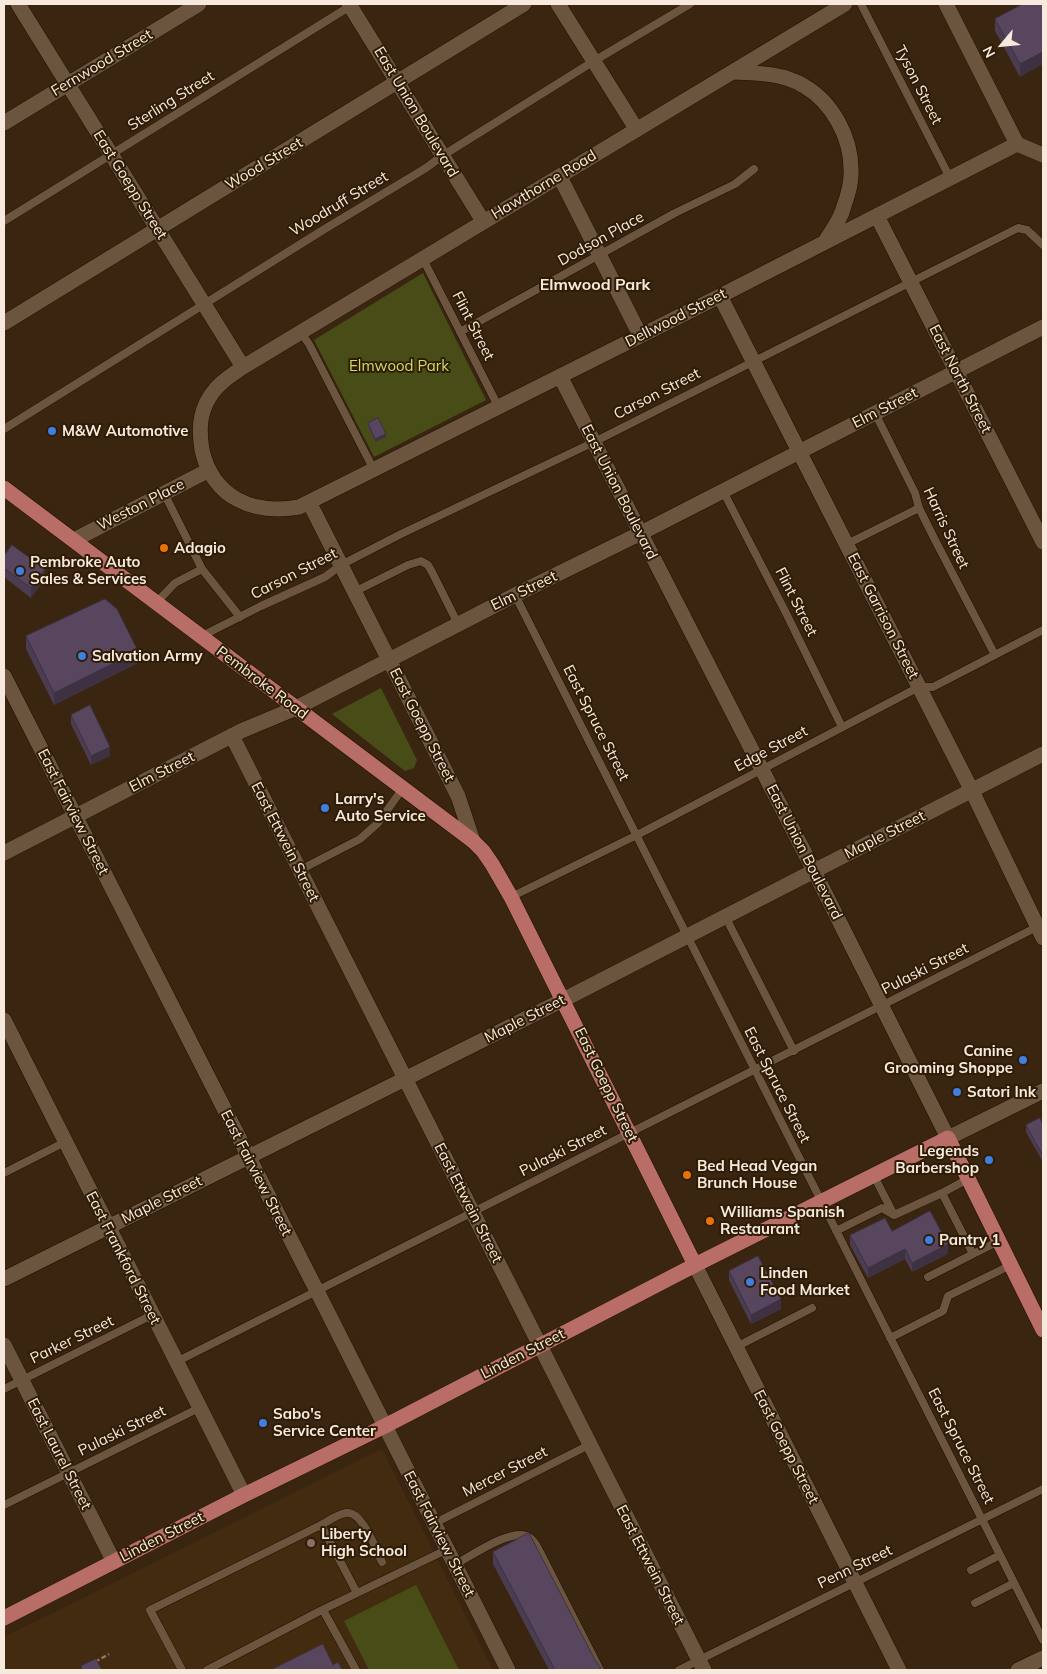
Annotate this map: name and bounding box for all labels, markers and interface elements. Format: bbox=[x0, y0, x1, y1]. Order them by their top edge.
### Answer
north arrow bbox=[977, 20, 1027, 70]
street label: Fernwood Street bbox=[48, 26, 156, 100]
street label: East Union Boulevard bbox=[370, 43, 462, 181]
street label: Tyson Street bbox=[890, 43, 946, 127]
text: N bbox=[978, 43, 999, 61]
street label: Sterling Street bbox=[124, 67, 218, 135]
street label: East Goepp Street bbox=[89, 127, 171, 243]
street label: Wood Street bbox=[222, 134, 306, 194]
street label: Hawthorne Road bbox=[488, 147, 600, 223]
street label: Woodruff Street bbox=[287, 168, 391, 240]
street label: Dodson Place bbox=[555, 208, 647, 270]
district label: Elmwood Park bbox=[540, 275, 650, 295]
street label: Dellwood Street bbox=[622, 285, 730, 351]
street label: Flint Street bbox=[448, 288, 498, 364]
street label: East North Street bbox=[925, 322, 995, 436]
park label: Elmwood Park bbox=[349, 357, 449, 375]
street label: Carson Street bbox=[611, 365, 703, 423]
street label: Elm Street bbox=[849, 384, 921, 432]
place label: M&W Automotive bbox=[62, 422, 189, 440]
street label: East Union Boulevard bbox=[577, 422, 661, 562]
marker: M&W Automotive bbox=[46, 425, 58, 437]
street label: Weston Place bbox=[94, 475, 188, 535]
street label: Harris Street bbox=[919, 484, 973, 572]
place label: Adagio bbox=[174, 539, 226, 557]
marker: Adagio bbox=[158, 542, 170, 554]
street label: Carson Street bbox=[248, 545, 340, 603]
street label: East Garrison Street bbox=[843, 550, 923, 682]
place label: Pembroke Auto Sales & Services bbox=[30, 553, 147, 588]
street label: Flint Street bbox=[771, 564, 821, 640]
marker: Pembroke Auto Sales & Services bbox=[14, 565, 26, 577]
street label: Elm Street bbox=[488, 567, 560, 615]
street label: Pembroke Road bbox=[213, 643, 311, 723]
place label: Salvation Army bbox=[92, 647, 203, 665]
marker: Salvation Army bbox=[76, 650, 88, 662]
street label: East Spruce Street bbox=[559, 662, 633, 784]
street label: East Goepp Street bbox=[386, 665, 458, 785]
street label: Edge Street bbox=[731, 722, 811, 776]
street label: East Fairview Street bbox=[33, 746, 113, 878]
street label: Elm Street bbox=[126, 748, 198, 796]
street label: East Ettwein Street bbox=[247, 779, 323, 905]
street label: East Union Boulevard bbox=[762, 782, 846, 922]
place label: Larry's Auto Service bbox=[335, 790, 426, 825]
marker: Larry's Auto Service bbox=[319, 802, 331, 814]
street label: Maple Street bbox=[842, 807, 928, 863]
street label: Pulaski Street bbox=[879, 939, 971, 999]
street label: Maple Street bbox=[482, 991, 568, 1047]
street label: East Spruce Street bbox=[740, 1024, 814, 1146]
street label: East Goepp Street bbox=[570, 1025, 642, 1145]
place label: Canine Grooming Shoppe bbox=[884, 1042, 1013, 1077]
marker: Canine Grooming Shoppe bbox=[1017, 1054, 1029, 1066]
place label: Satori Ink bbox=[967, 1083, 1036, 1101]
marker: Satori Ink bbox=[951, 1086, 963, 1098]
street label: East Fairview Street bbox=[216, 1107, 296, 1239]
street label: Pulaski Street bbox=[517, 1121, 609, 1181]
street label: East Ettwein Street bbox=[430, 1140, 506, 1266]
place label: Legends Barbershop bbox=[895, 1142, 979, 1177]
marker: Legends Barbershop bbox=[983, 1154, 995, 1166]
place label: Bed Head Vegan Brunch House bbox=[697, 1157, 817, 1192]
marker: Bed Head Vegan Brunch House bbox=[681, 1169, 693, 1181]
street label: Maple Street bbox=[119, 1172, 205, 1228]
street label: East Frankford Street bbox=[82, 1189, 164, 1327]
place label: Williams Spanish Restaurant bbox=[720, 1203, 845, 1238]
marker: Williams Spanish Restaurant bbox=[704, 1215, 716, 1227]
place label: Pantry 1 bbox=[939, 1231, 1000, 1249]
marker: Pantry 1 bbox=[923, 1234, 935, 1246]
place label: Linden Food Market bbox=[760, 1264, 850, 1299]
marker: Linden Food Market bbox=[744, 1276, 756, 1288]
street label: Parker Street bbox=[27, 1312, 117, 1368]
street label: Linden Street bbox=[478, 1325, 568, 1383]
street label: East Spruce Street bbox=[924, 1385, 998, 1507]
street label: East Goepp Street bbox=[750, 1387, 822, 1507]
street label: East Laurel Street bbox=[23, 1395, 95, 1513]
street label: Pulaski Street bbox=[75, 1402, 169, 1460]
place label: Sabo's Service Center bbox=[273, 1405, 376, 1440]
marker: Sabo's Service Center bbox=[257, 1417, 269, 1429]
street label: Mercer Street bbox=[460, 1443, 550, 1501]
street label: East Fairview Street bbox=[399, 1468, 479, 1600]
street label: East Ettwein Street bbox=[612, 1502, 688, 1628]
street label: Linden Street bbox=[117, 1508, 207, 1566]
place label: Liberty High School bbox=[321, 1525, 407, 1560]
marker: Liberty High School bbox=[305, 1537, 317, 1549]
street label: Penn Street bbox=[815, 1541, 895, 1593]

